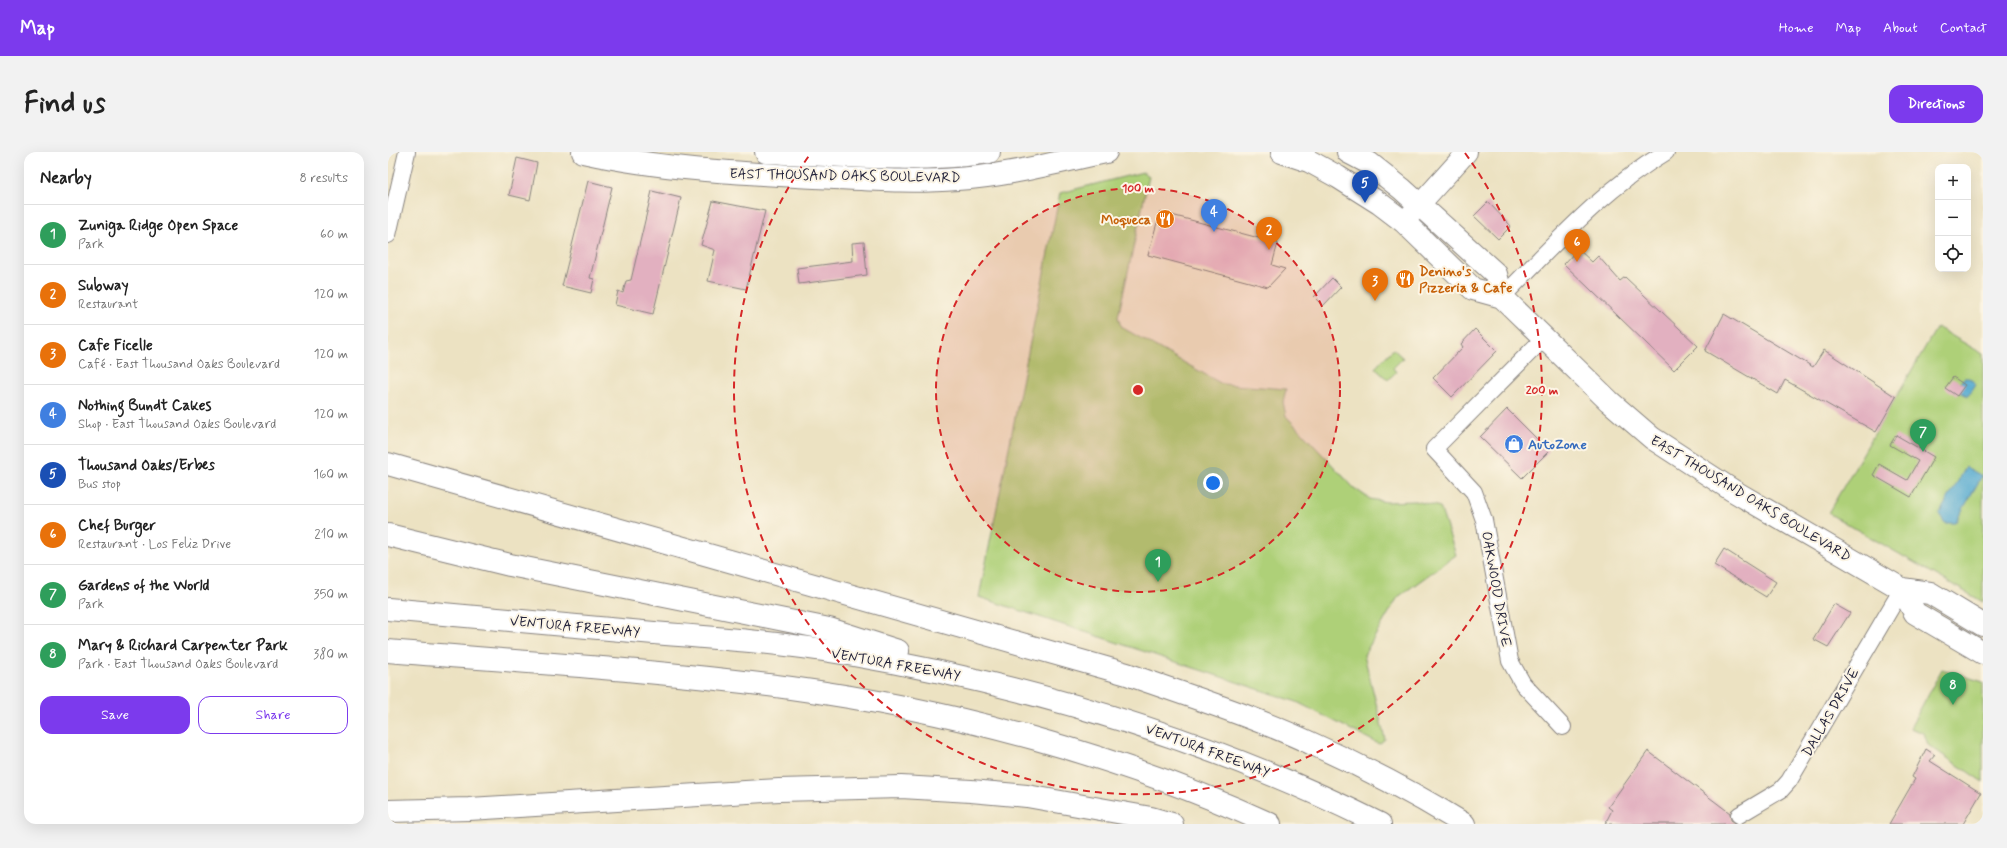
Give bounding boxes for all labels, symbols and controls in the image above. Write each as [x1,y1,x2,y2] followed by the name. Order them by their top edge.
[20,16,55,41] text: Map
[1779,19,1813,37] text: Home
[1835,19,1861,37] text: Map
[1883,19,1918,37] text: About
[1940,19,1987,37] text: Contact
[1889,85,1983,123] button: Directions
[24,86,105,123] text: Find us
[1935,164,1971,272] map controls
[1935,164,1971,200] button: +
[729,165,961,187] street label: EAST THOUSAND OAKS BOULEVARD
[40,167,92,189] text: Nearby
[300,170,348,187] text: 8 results
[1352,170,1378,203] pin: 5
[1122,181,1155,197] text: 100 m
[1201,199,1227,232] pin: 4
[1935,200,1971,236] button: −
[1154,208,1176,230] restaurant icon: Moqueca
[1101,211,1151,229] place label: Moqueca
[78,216,238,236] text: Zuniga Ridge Open Space
[1256,217,1282,250] pin: 2
[50,226,56,243] text: 1
[320,226,348,243] text: 60 m
[1564,229,1590,262] pin: 6
[78,236,104,253] text: Park
[1935,236,1971,272] button: locate
[1419,263,1513,297] place label: Denino's Pizzeria & Cafe
[1362,268,1388,301] pin: 3
[1394,268,1416,290] restaurant icon: Denino's Pizzeria & Cafe
[78,276,129,296] text: Subway
[50,286,56,303] text: 2
[314,286,348,303] text: 120 m
[78,296,138,313] text: Restaurant
[78,336,153,356] text: Cafe Ficelle
[50,346,56,363] text: 3
[314,346,348,363] text: 120 m
[78,356,280,373] text: Café · East Thousand Oaks Boulevard
[1131,383,1145,397] centre of rings
[1526,383,1559,399] text: 200 m
[78,396,211,416] text: Nothing Bundt Cakes
[49,406,57,423] text: 4
[314,406,348,423] text: 120 m
[78,416,276,433] text: Shop · East Thousand Oaks Boulevard
[1910,419,1936,452] pin: 7
[1647,432,1854,566] street label: EAST THOUSAND OAKS BOULEVARD
[1503,433,1525,455] shop icon: AutoZone
[1528,436,1587,454] place label: AutoZone
[78,456,215,476] text: Thousand Oaks/Erbes
[49,466,57,483] text: 5
[313,466,348,483] text: 160 m
[1203,473,1223,493] your location
[78,476,121,493] text: Bus stop
[78,516,156,536] text: Chef Burger
[50,526,56,543] text: 6
[314,526,348,543] text: 210 m
[1477,530,1515,649] street label: OAKWOOD DRIVE
[78,536,231,553] text: Restaurant · Los Feliz Drive
[1145,549,1171,582] pin: 1
[78,576,209,596] text: Gardens of the World
[49,586,57,603] text: 7
[314,586,348,603] text: 350 m
[78,596,104,613] text: Park
[509,612,641,642] street label: VENTURA FREEWAY
[78,636,288,656] text: Mary & Richard Carpenter Park
[830,645,962,685] street label: VENTURA FREEWAY
[49,646,57,663] text: 8
[313,646,348,663] text: 380 m
[78,656,278,673] text: Park · East Thousand Oaks Boulevard
[1798,665,1864,760] street label: DALLAS DRIVE
[1940,672,1966,705] pin: 8
[40,696,190,734] button: Save
[198,696,348,734] button: Share
[1143,720,1272,782] street label: VENTURA FREEWAY

